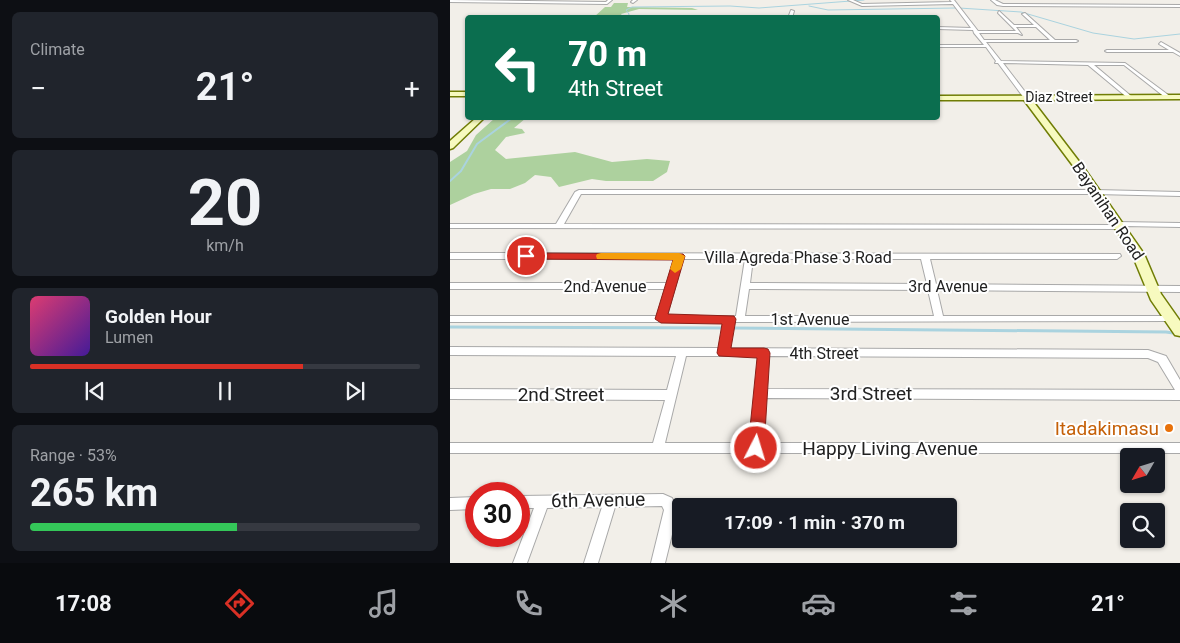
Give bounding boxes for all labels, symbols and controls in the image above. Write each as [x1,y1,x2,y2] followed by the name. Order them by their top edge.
[568,34,647,75] text: 70 m
[485,35,550,100] icon: left
[30,40,85,59] text: Climate
[196,65,254,109] text: 21°
[30,72,46,105] text: −
[404,72,420,105] text: +
[568,76,663,101] text: 4th Street
[1025,89,1093,105] street label: Diaz Street
[1068,158,1148,264] street label: Bayanihan Road
[188,165,262,241] text: 20
[505,235,547,277] pin
[206,236,244,255] text: km/h
[512,242,540,270] icon: arrive
[704,248,892,267] street label: Villa Agreda Phase 3 Road
[563,277,647,296] street label: 2nd Avenue
[908,277,988,296] street label: 3rd Avenue
[105,305,212,328] text: Golden Hour
[771,310,849,329] street label: 1st Avenue
[105,328,153,347] text: Lumen
[789,344,859,363] street label: 4th Street
[81,377,109,405] icon: previous
[211,377,239,405] icon: pause
[341,377,369,405] icon: next
[830,382,912,405] street label: 3rd Street
[518,383,604,406] street label: 2nd Street
[1055,417,1159,440] place label: Itadakimasu
[729,421,781,473] position arrow
[1163,422,1175,434] marker: Itadakimasu
[802,437,978,460] street label: Happy Living Avenue
[30,446,117,465] text: Range · 53%
[1120,448,1165,492] north arrow
[1120,448,1165,548] map controls
[30,471,158,515] text: 265 km
[465,482,530,547] speed limit sign: 30
[551,488,645,512] street label: 6th Avenue
[1120,503,1165,548] button: search
[724,511,905,534] text: 17:09 · 1 min · 370 m
[222,586,257,621] icon: directions
[366,586,401,621] icon: music
[511,586,546,621] icon: phone
[656,586,691,621] icon: climate
[801,586,836,621] icon: car
[946,586,981,621] icon: filters
[55,591,112,616] text: 17:08
[1091,591,1125,616] text: 21°

